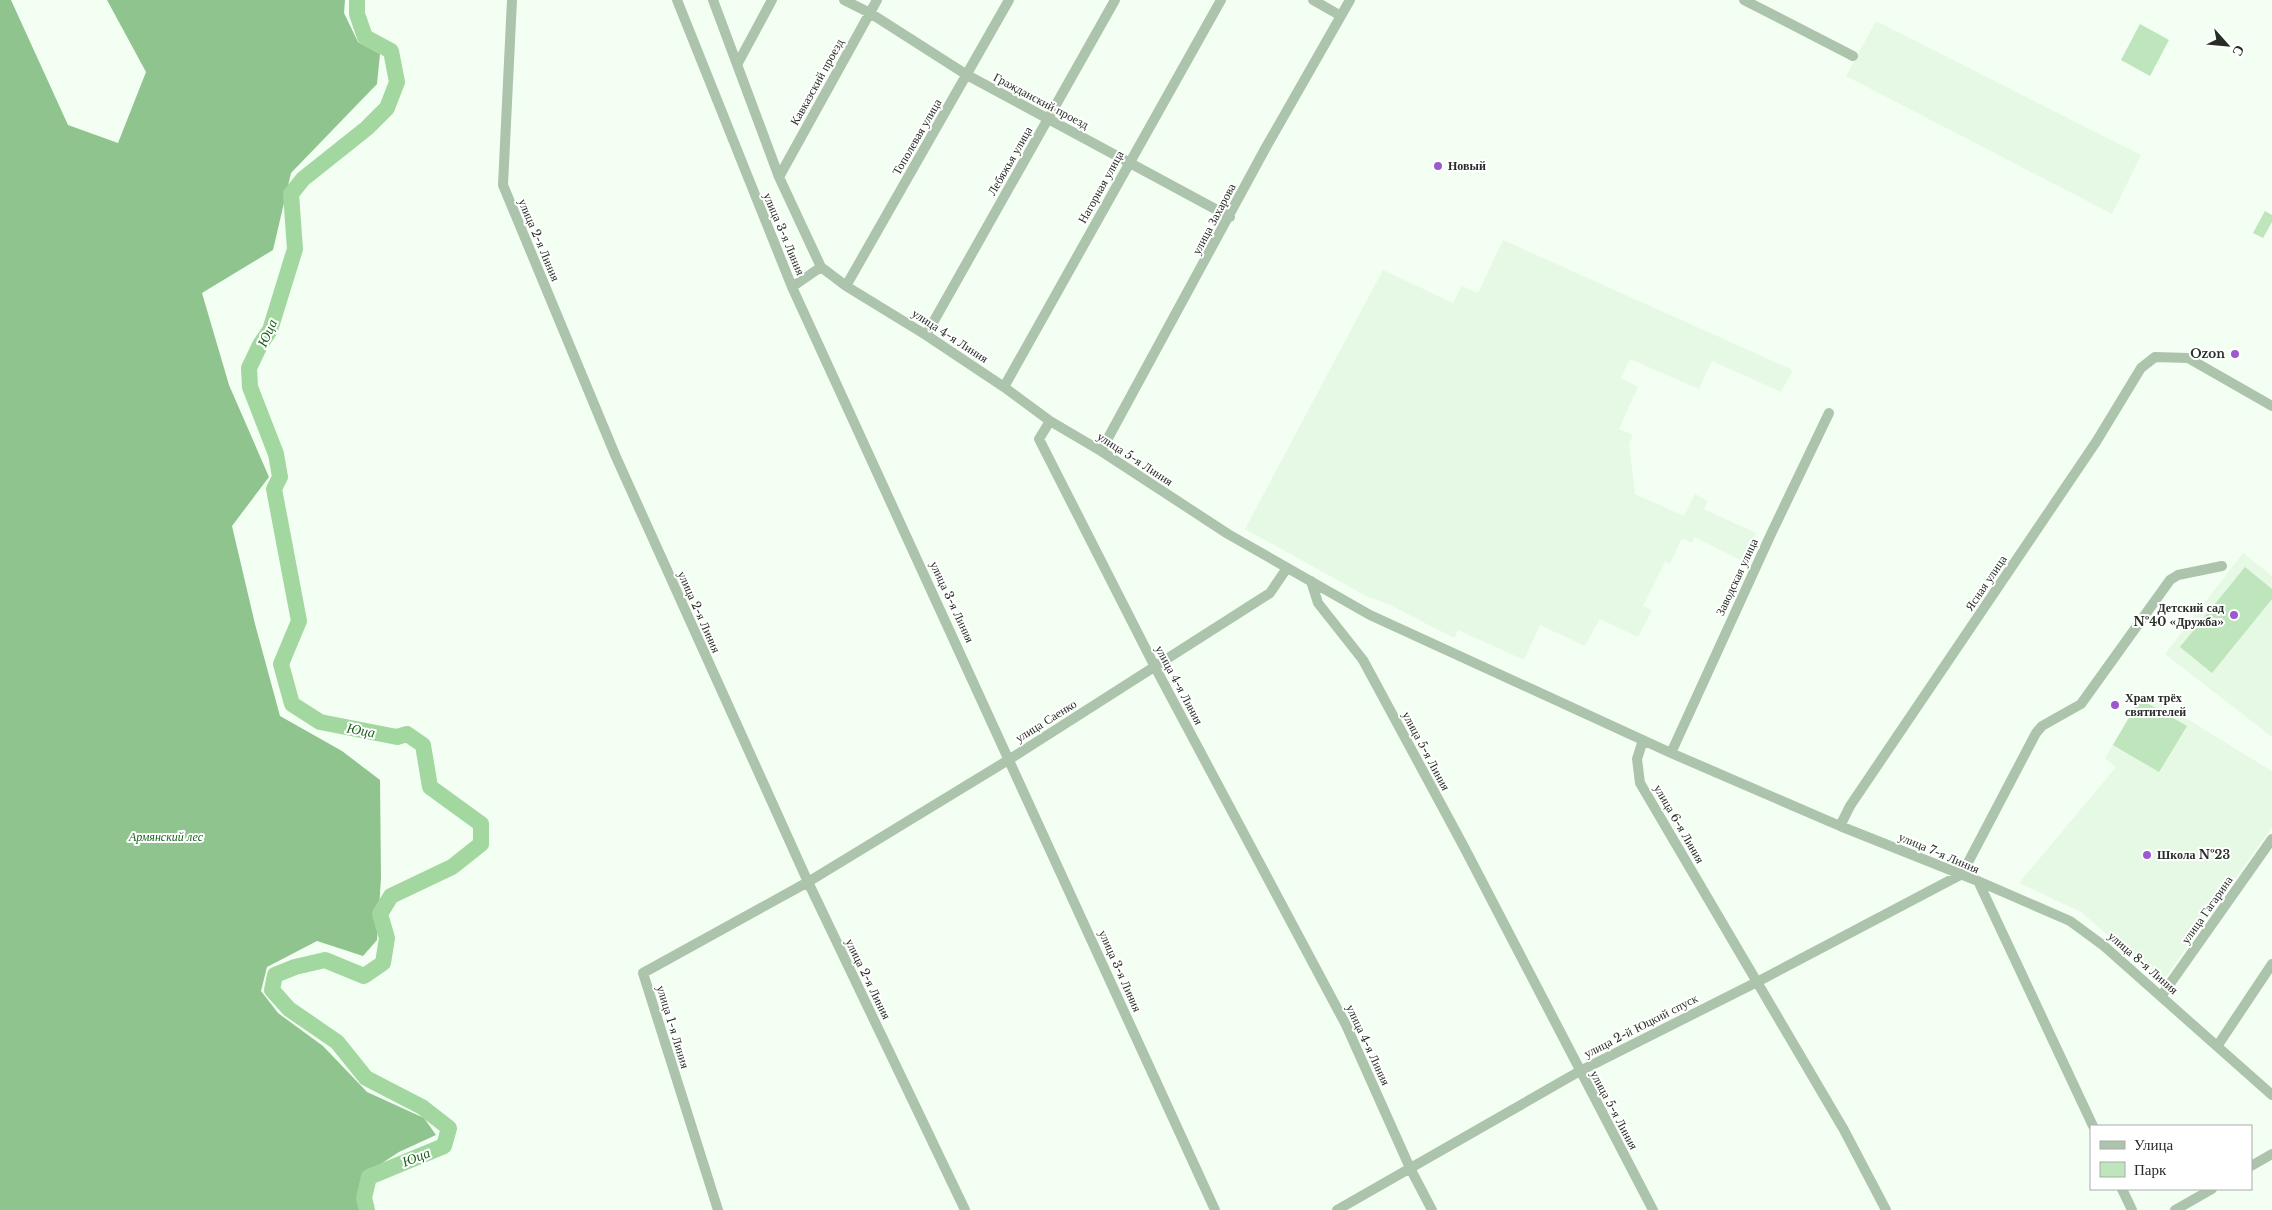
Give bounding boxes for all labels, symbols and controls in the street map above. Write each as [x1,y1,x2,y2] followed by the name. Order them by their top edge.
[2202,20,2252,70] north arrow
[787,36,847,128] street label: Кавказский проезд
[2228,42,2249,59] text: С
[991,69,1091,132] street label: Гражданский проезд
[889,95,945,177] street label: Тополевая улица
[984,123,1036,198] street label: Лебяжья улица
[1074,147,1127,226] street label: Нагорная улица
[1448,158,1486,173] place label: Новый
[1432,160,1444,172] marker: Новый
[1189,180,1239,257] street label: улица Захарова
[760,190,809,278] street label: улица 3-я Линия
[515,196,564,284] street label: улица 2-я Линия
[909,305,991,366] street label: улица 4-я Линия
[253,316,281,351] water label: Юца
[2190,346,2225,361] place label: Ozon
[2229,348,2241,360] marker: Ozon
[1095,429,1176,489] street label: улица 5-я Линия
[1712,535,1761,618] street label: Заводская улица
[1962,552,2010,613] street label: Ясная улица
[927,559,978,645] street label: улица 3-я Линия
[675,569,724,655] street label: улица 2-я Линия
[2133,600,2224,629] place label: Детский сад №40 «Дружба»
[2228,609,2240,621] marker: Детский сад №40 «Дружба»
[1152,643,1207,727] street label: улица 4-я Линия
[2125,690,2186,719] place label: Храм трёх святителей
[1012,696,1079,745] street label: улица Саенко
[2109,699,2121,711] marker: Храм трёх святителей
[1399,709,1454,793] street label: улица 5-я Линия
[344,718,377,742] water label: Юца
[1651,782,1708,866] street label: улица 6-я Линия
[128,829,204,844] park label: Армянский лес
[1897,829,1982,876] street label: улица 7-я Линия
[2157,847,2230,862] place label: Школа №23
[2141,849,2153,861] marker: Школа №23
[2178,872,2236,947] street label: улица Гагарина
[1096,928,1145,1014] street label: улица 3-я Линия
[2105,928,2182,997] street label: улица 8-я Линия
[842,936,895,1022] street label: улица 2-я Линия
[654,984,693,1071] street label: улица 1-я Линия
[1581,990,1700,1061] street label: улица 2-й Юцкий спуск
[1343,1002,1394,1088] street label: улица 4-я Линия
[1587,1068,1642,1152] street label: улица 5-я Линия
[2090,1125,2252,1190] legend
[2134,1135,2173,1154] text: Улица
[398,1143,433,1171] water label: Юца
[2134,1160,2167,1179] text: Парк

